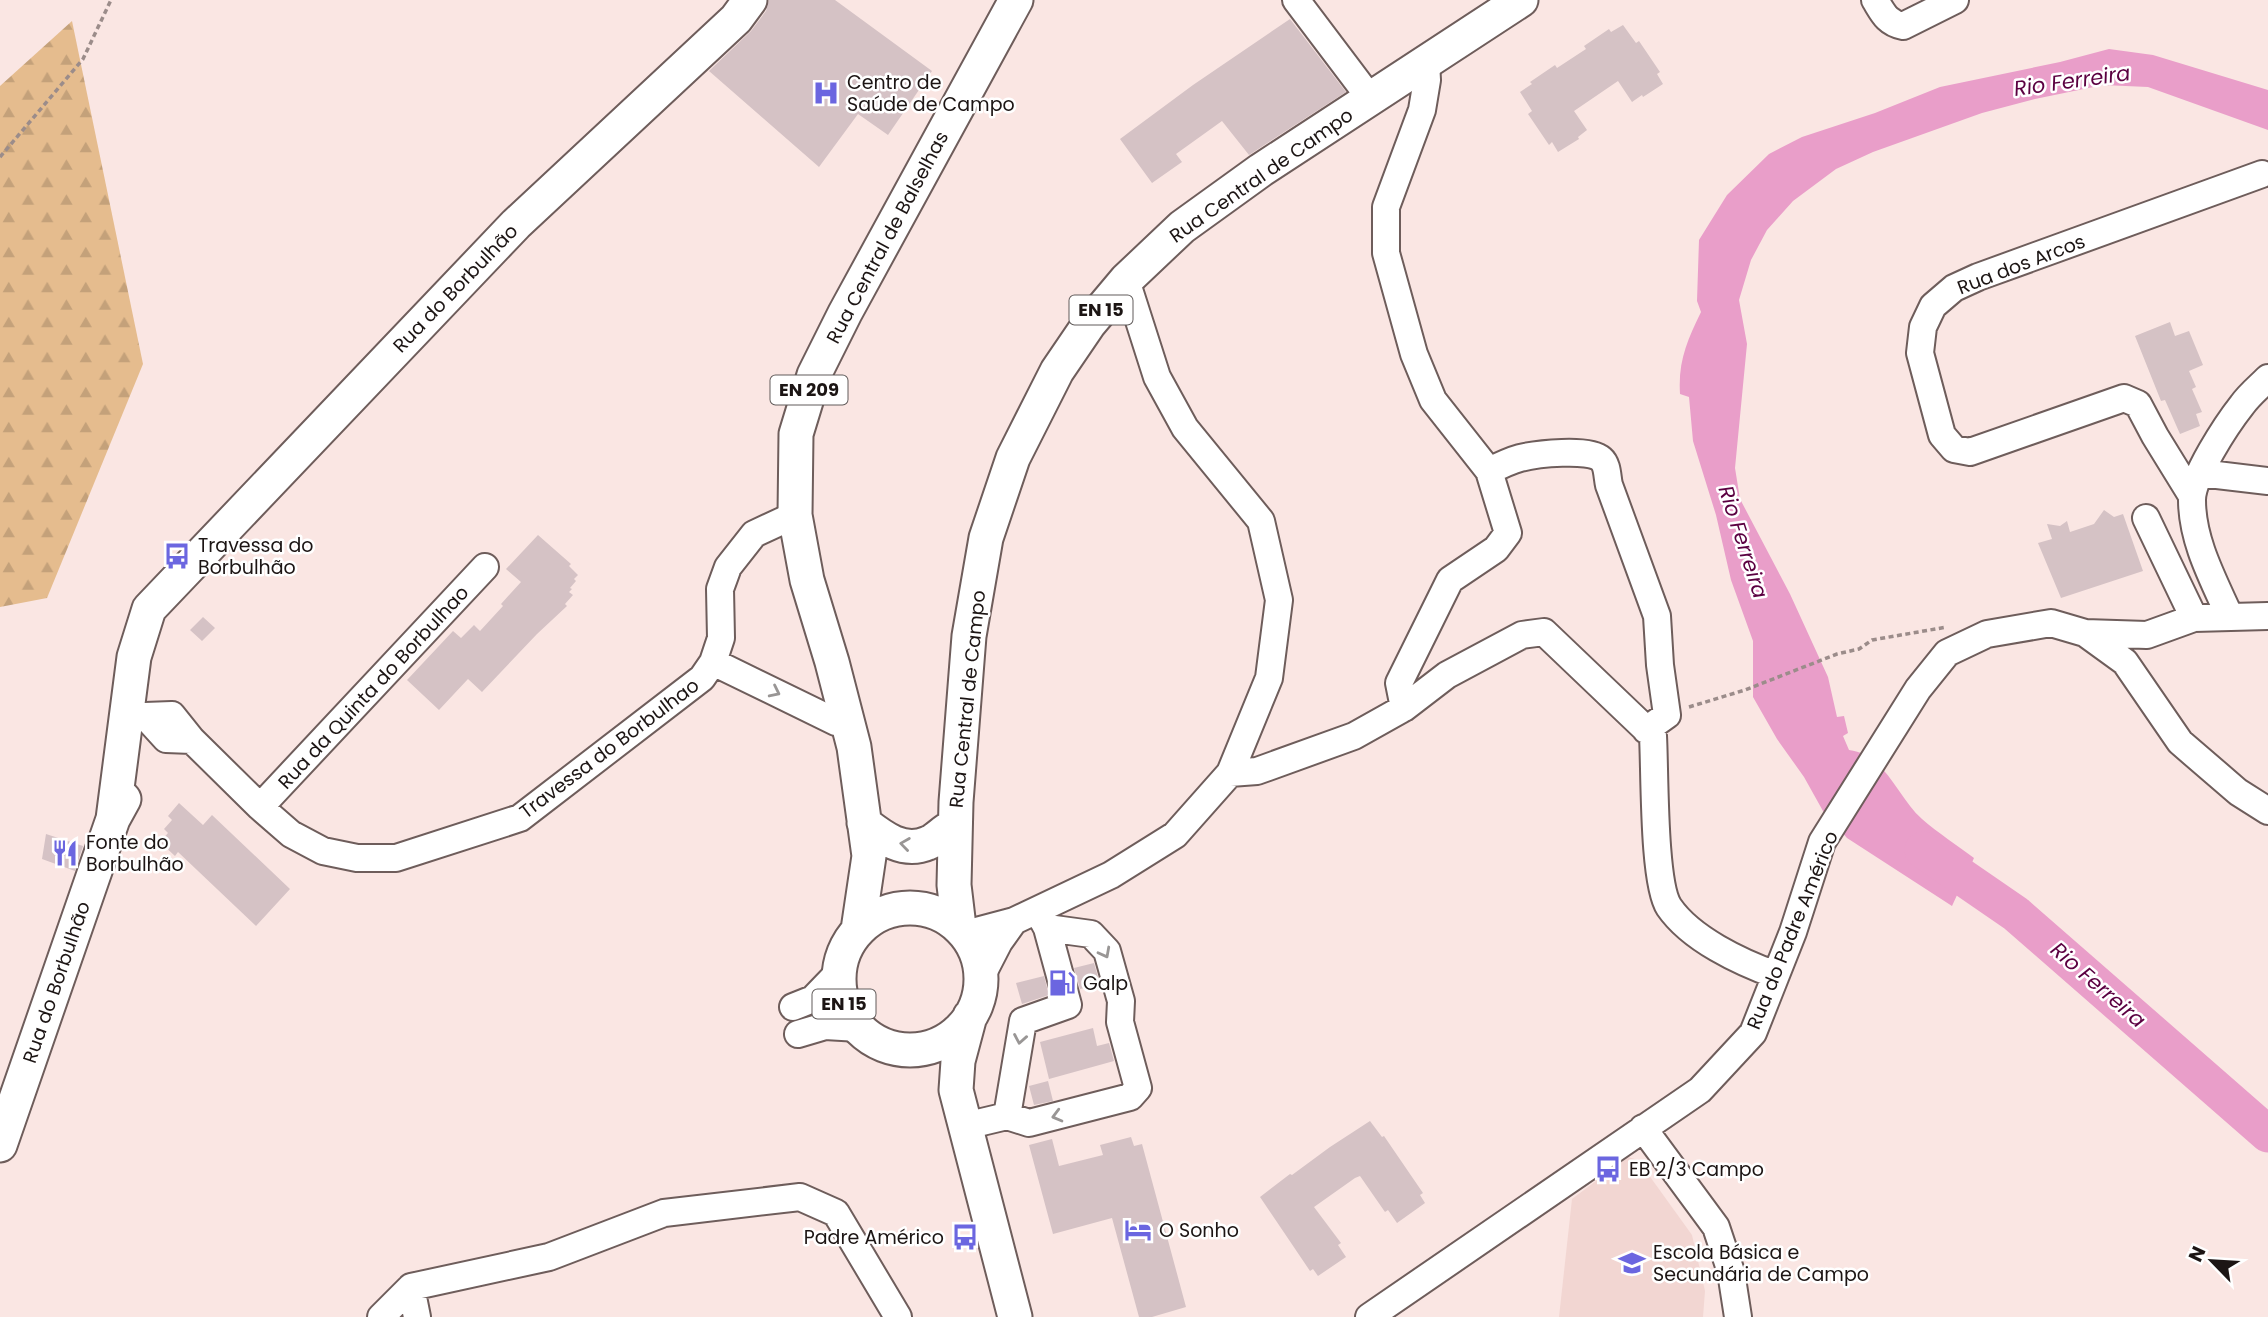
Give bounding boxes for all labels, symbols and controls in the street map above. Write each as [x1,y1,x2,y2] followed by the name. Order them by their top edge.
[2012,58,2132,103] water label: Rio Ferreira
[847,69,1015,118] place label: Centro de Saúde de Campo
[811,78,841,108] hospital icon: Centro de Saúde de Campo
[1164,102,1359,249] street label: Rua Central de Campo
[820,126,955,348] street label: Rua Central de Balselhas
[387,218,524,359] street label: Rua do Borbulhão
[1953,228,2089,301] street label: Rua dos Arcos
[1070,296,1132,324] road number: EN 15
[770,376,848,404] road number: EN 209
[1712,482,1775,602] water label: Rio Ferreira
[198,532,313,581] place label: Travessa do Borbulhão
[162,541,192,571] bus stop icon: Travessa do Borbulhão
[272,580,475,795] street label: Rua da Quinta do Borbulhao
[943,589,992,809] street label: Rua Central de Campo
[514,672,705,825] street label: Travessa do Borbulhao
[768,684,780,698] one-way arrow
[1740,827,1845,1034] street label: Rua do Padre Américo
[86,829,184,878] place label: Fonte do Borbulhão
[899,836,911,851] one-way arrow
[50,838,80,868] restaurant icon: Fonte do Borbulhão
[16,898,97,1067] street label: Rua do Borbulhão
[2045,935,2152,1034] water label: Rio Ferreira
[1096,946,1110,959] one-way arrow
[1047,968,1077,998] fuel station icon: Galp
[1083,970,1128,997] place label: Galp
[812,989,876,1018] road number: EN 15
[1013,1033,1028,1045] one-way arrow
[1051,1108,1063,1122] one-way arrow
[1593,1154,1623,1184] bus stop icon: EB 2/3 Campo
[1629,1156,1764,1183] place label: EB 2/3 Campo
[1123,1215,1153,1245] hotel icon: O Sonho
[1159,1217,1239,1244] place label: O Sonho
[950,1222,980,1252] bus stop icon: Padre Américo
[804,1224,944,1251] place label: Padre Américo
[2177,1226,2247,1296] north arrow
[1653,1239,1869,1288] place label: Escola Básica e Secundária de Campo
[2182,1242,2212,1266] text: N
[1617,1248,1647,1278] school or university icon: Escola Básica e Secundária de Campo

